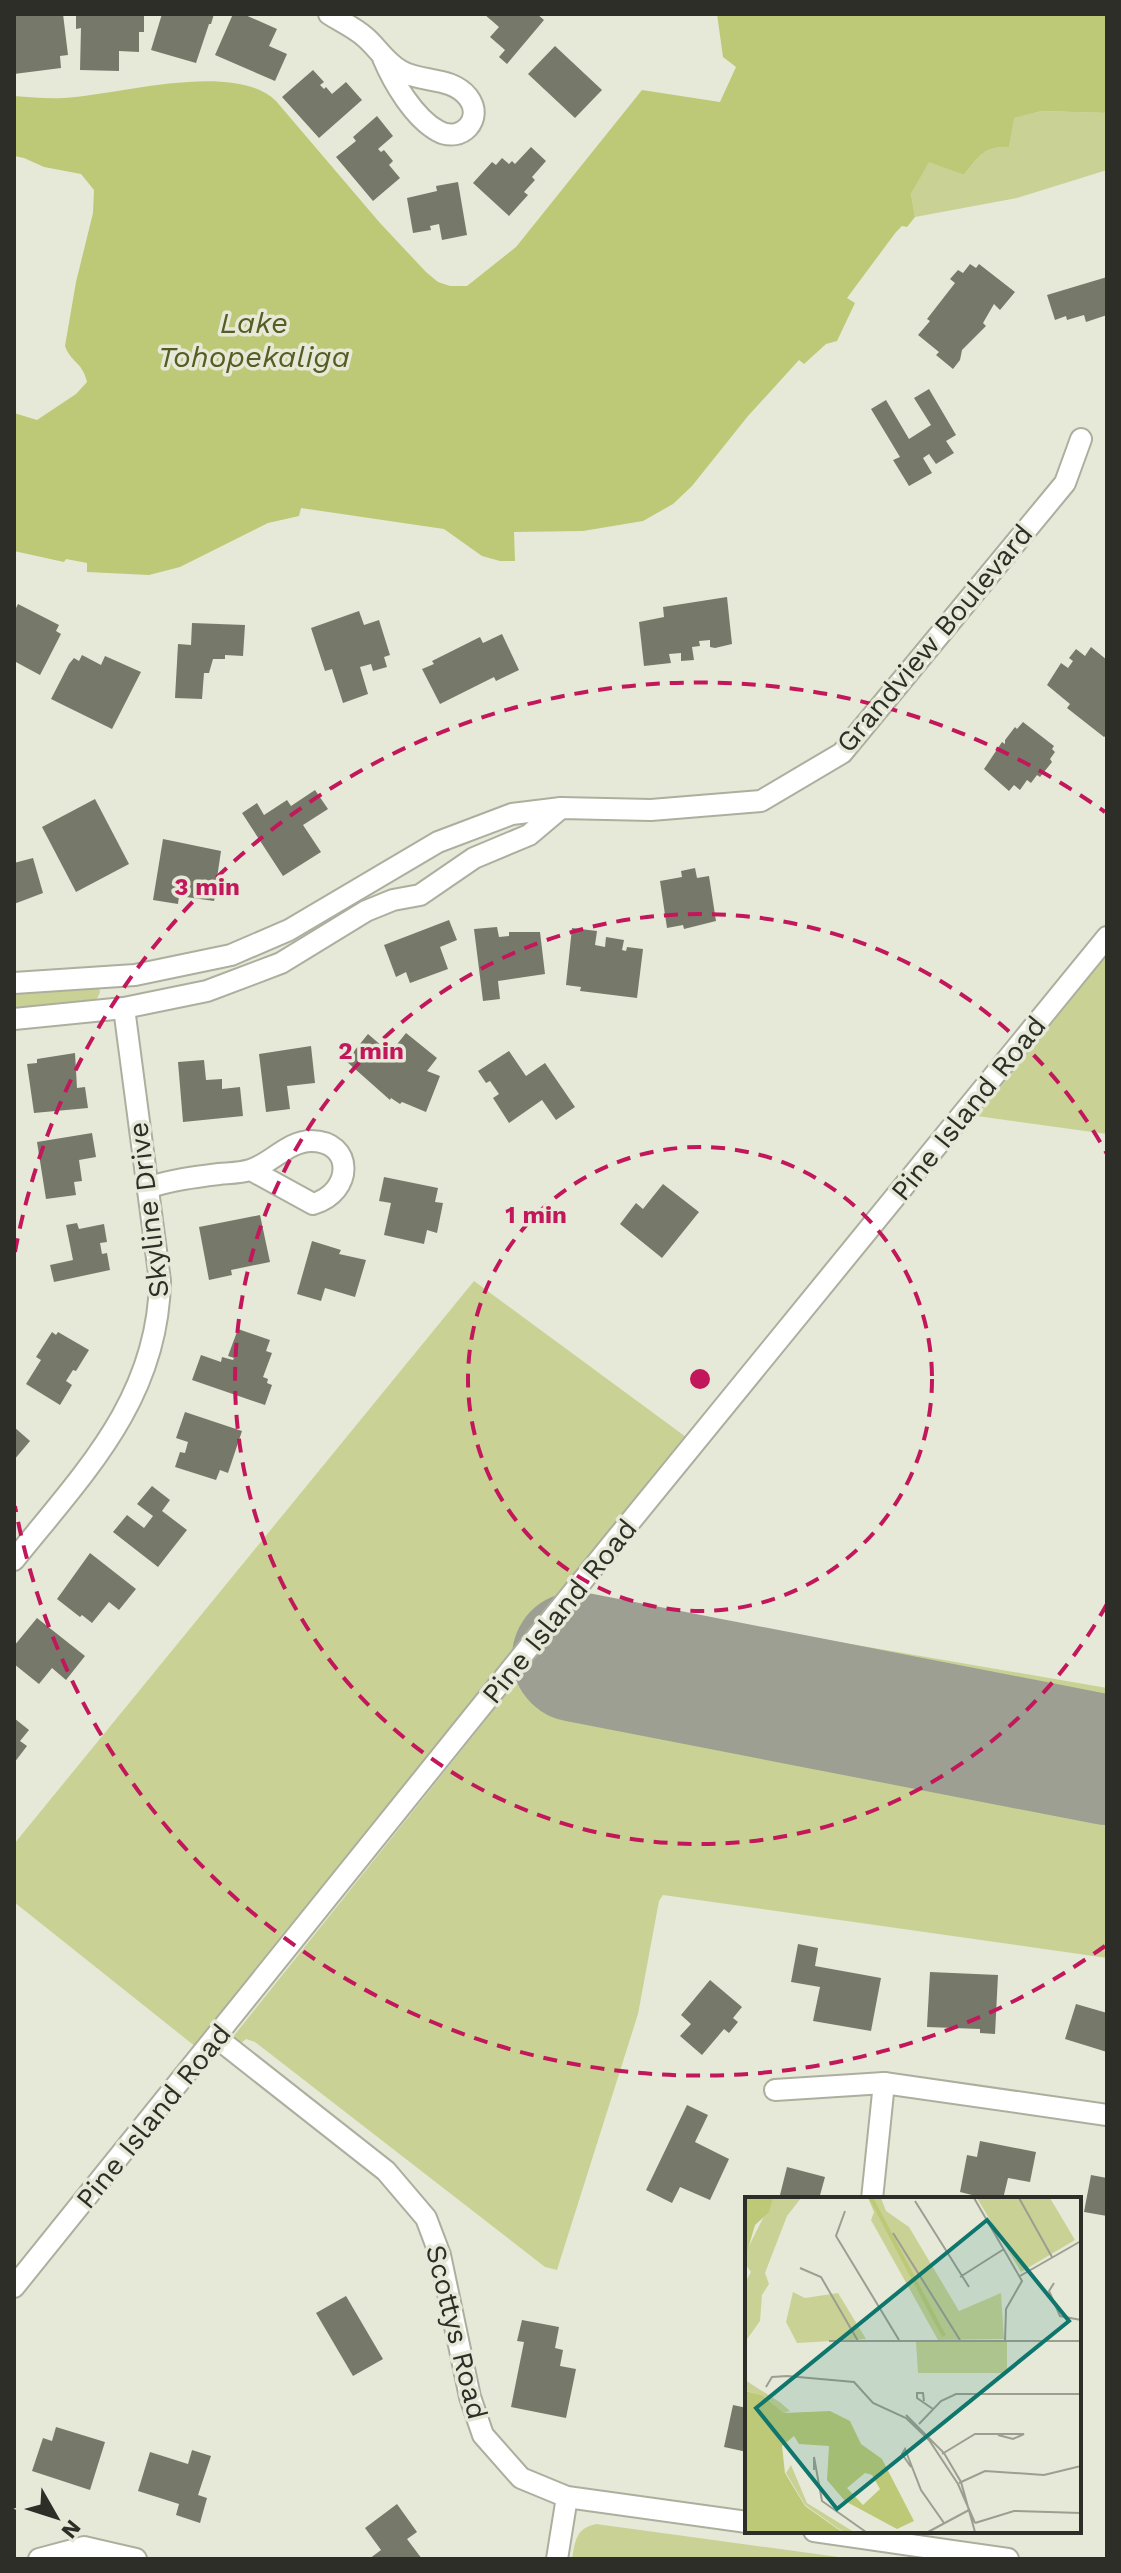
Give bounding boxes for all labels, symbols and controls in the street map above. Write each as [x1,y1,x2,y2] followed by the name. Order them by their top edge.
[158,305,350,374] water label: Lake Tohopekaliga
[829,518,1039,759] street label: Grandview Boulevard
[174,873,240,901] text: 3 min
[884,1010,1053,1207] street label: Pine Island Road
[338,1037,404,1065] text: 2 min
[121,1120,176,1300] street label: Skyline Drive
[505,1201,567,1229] text: 1 min
[686,1365,714,1393] centre of rings
[475,1513,644,1710] street label: Pine Island Road
[69,2018,238,2215] street label: Pine Island Road
[745,2197,1081,2533] inset map
[419,2241,494,2423] street label: Scottys Road
[16,2477,96,2557] north arrow
[56,2515,86,2543] text: N

